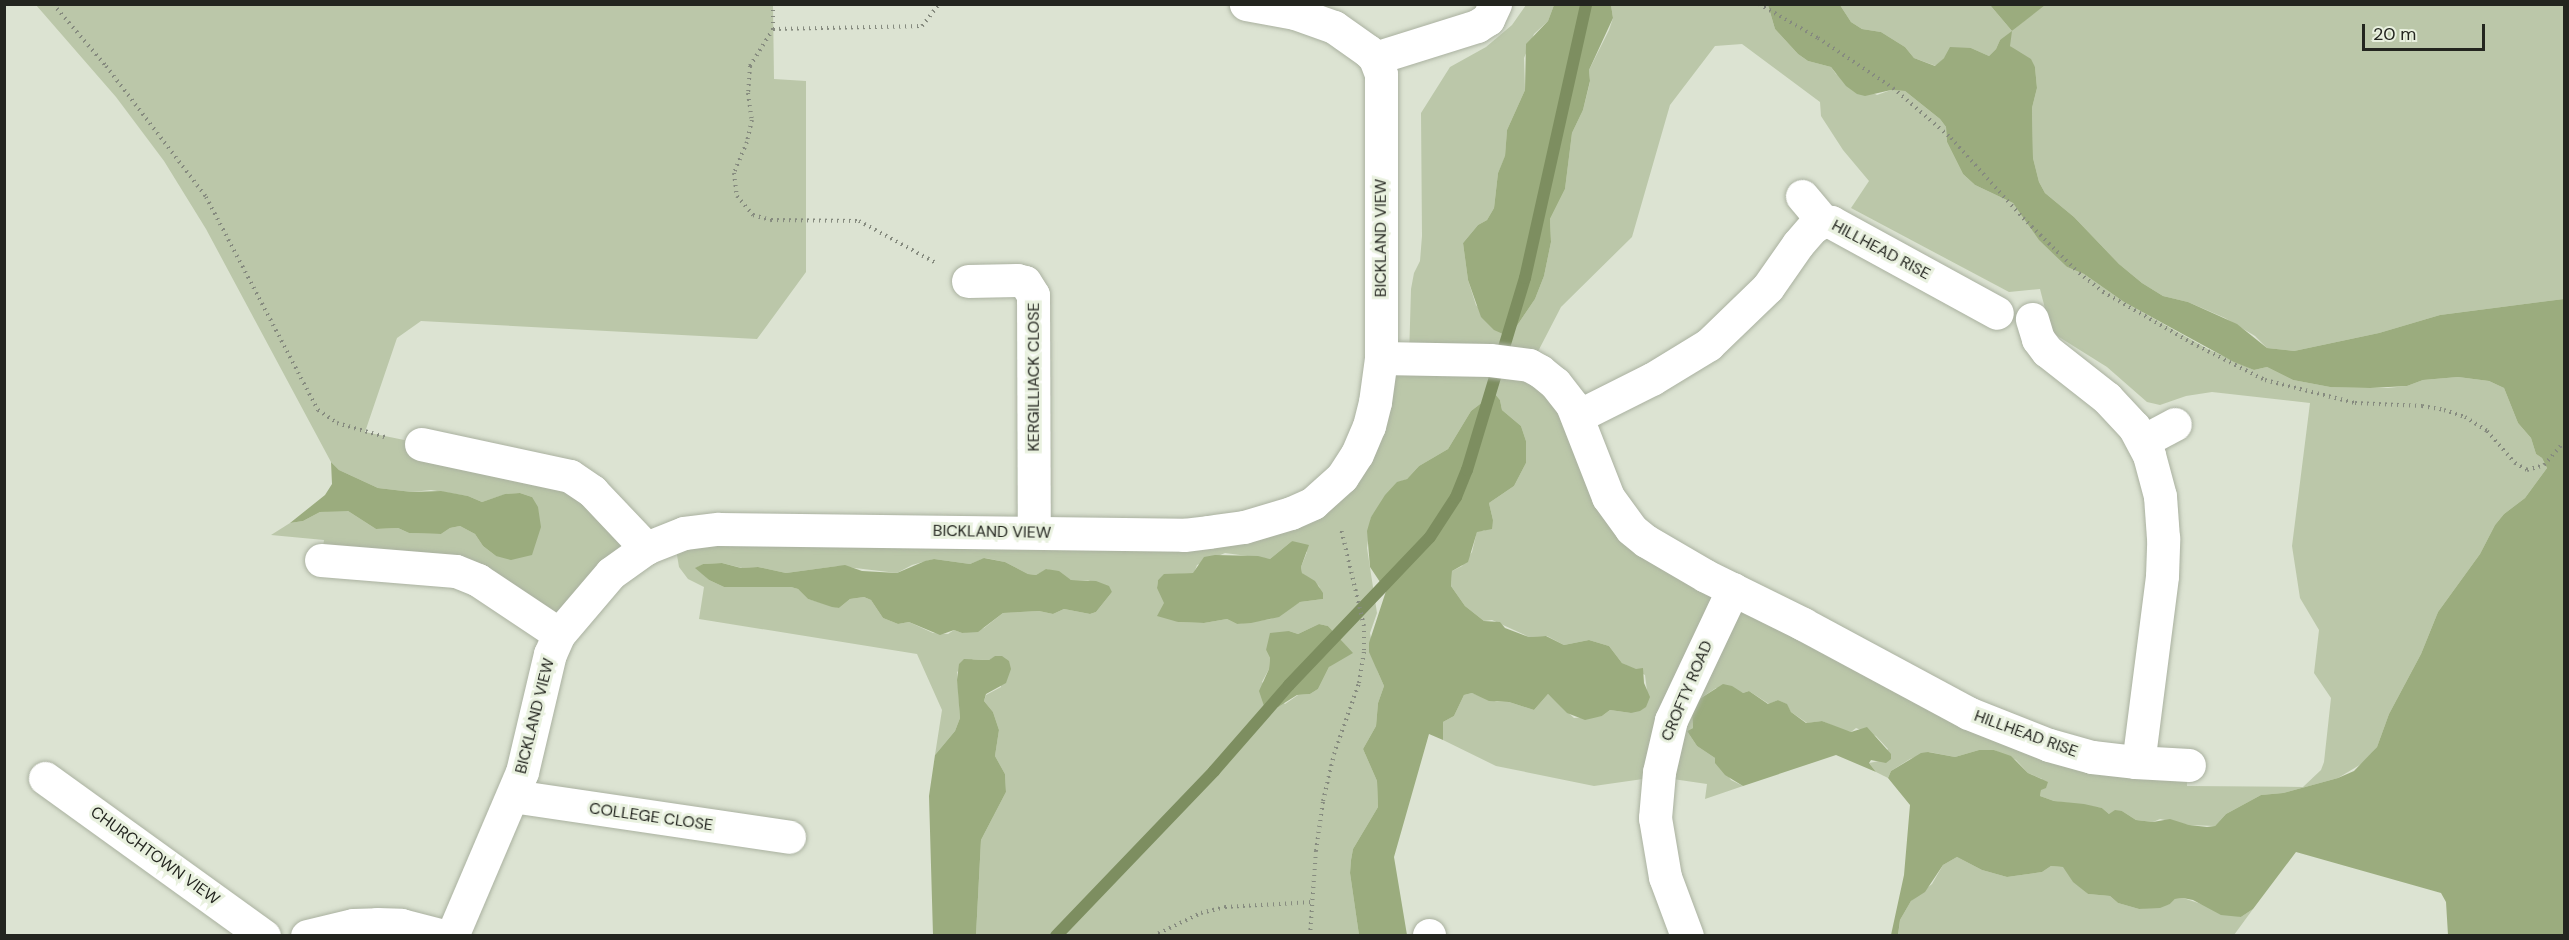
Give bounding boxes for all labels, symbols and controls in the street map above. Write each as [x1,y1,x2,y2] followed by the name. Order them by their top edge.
[2365,12,2488,50] scale bar
[2373,22,2416,46] text: 20 m
[1371,179,1391,297] street label: BICKLAND VIEW
[1828,216,1934,284] street label: HILLHEAD RISE
[1024,303,1044,451] street label: KERGILLIACK CLOSE
[933,521,1051,543] street label: BICKLAND VIEW
[1657,638,1717,744] street label: CROFTY ROAD
[511,656,559,776] street label: BICKLAND VIEW
[1972,706,2080,762] street label: HILLHEAD RISE
[588,799,714,835] street label: COLLEGE CLOSE
[87,803,223,909] street label: CHURCHTOWN VIEW

